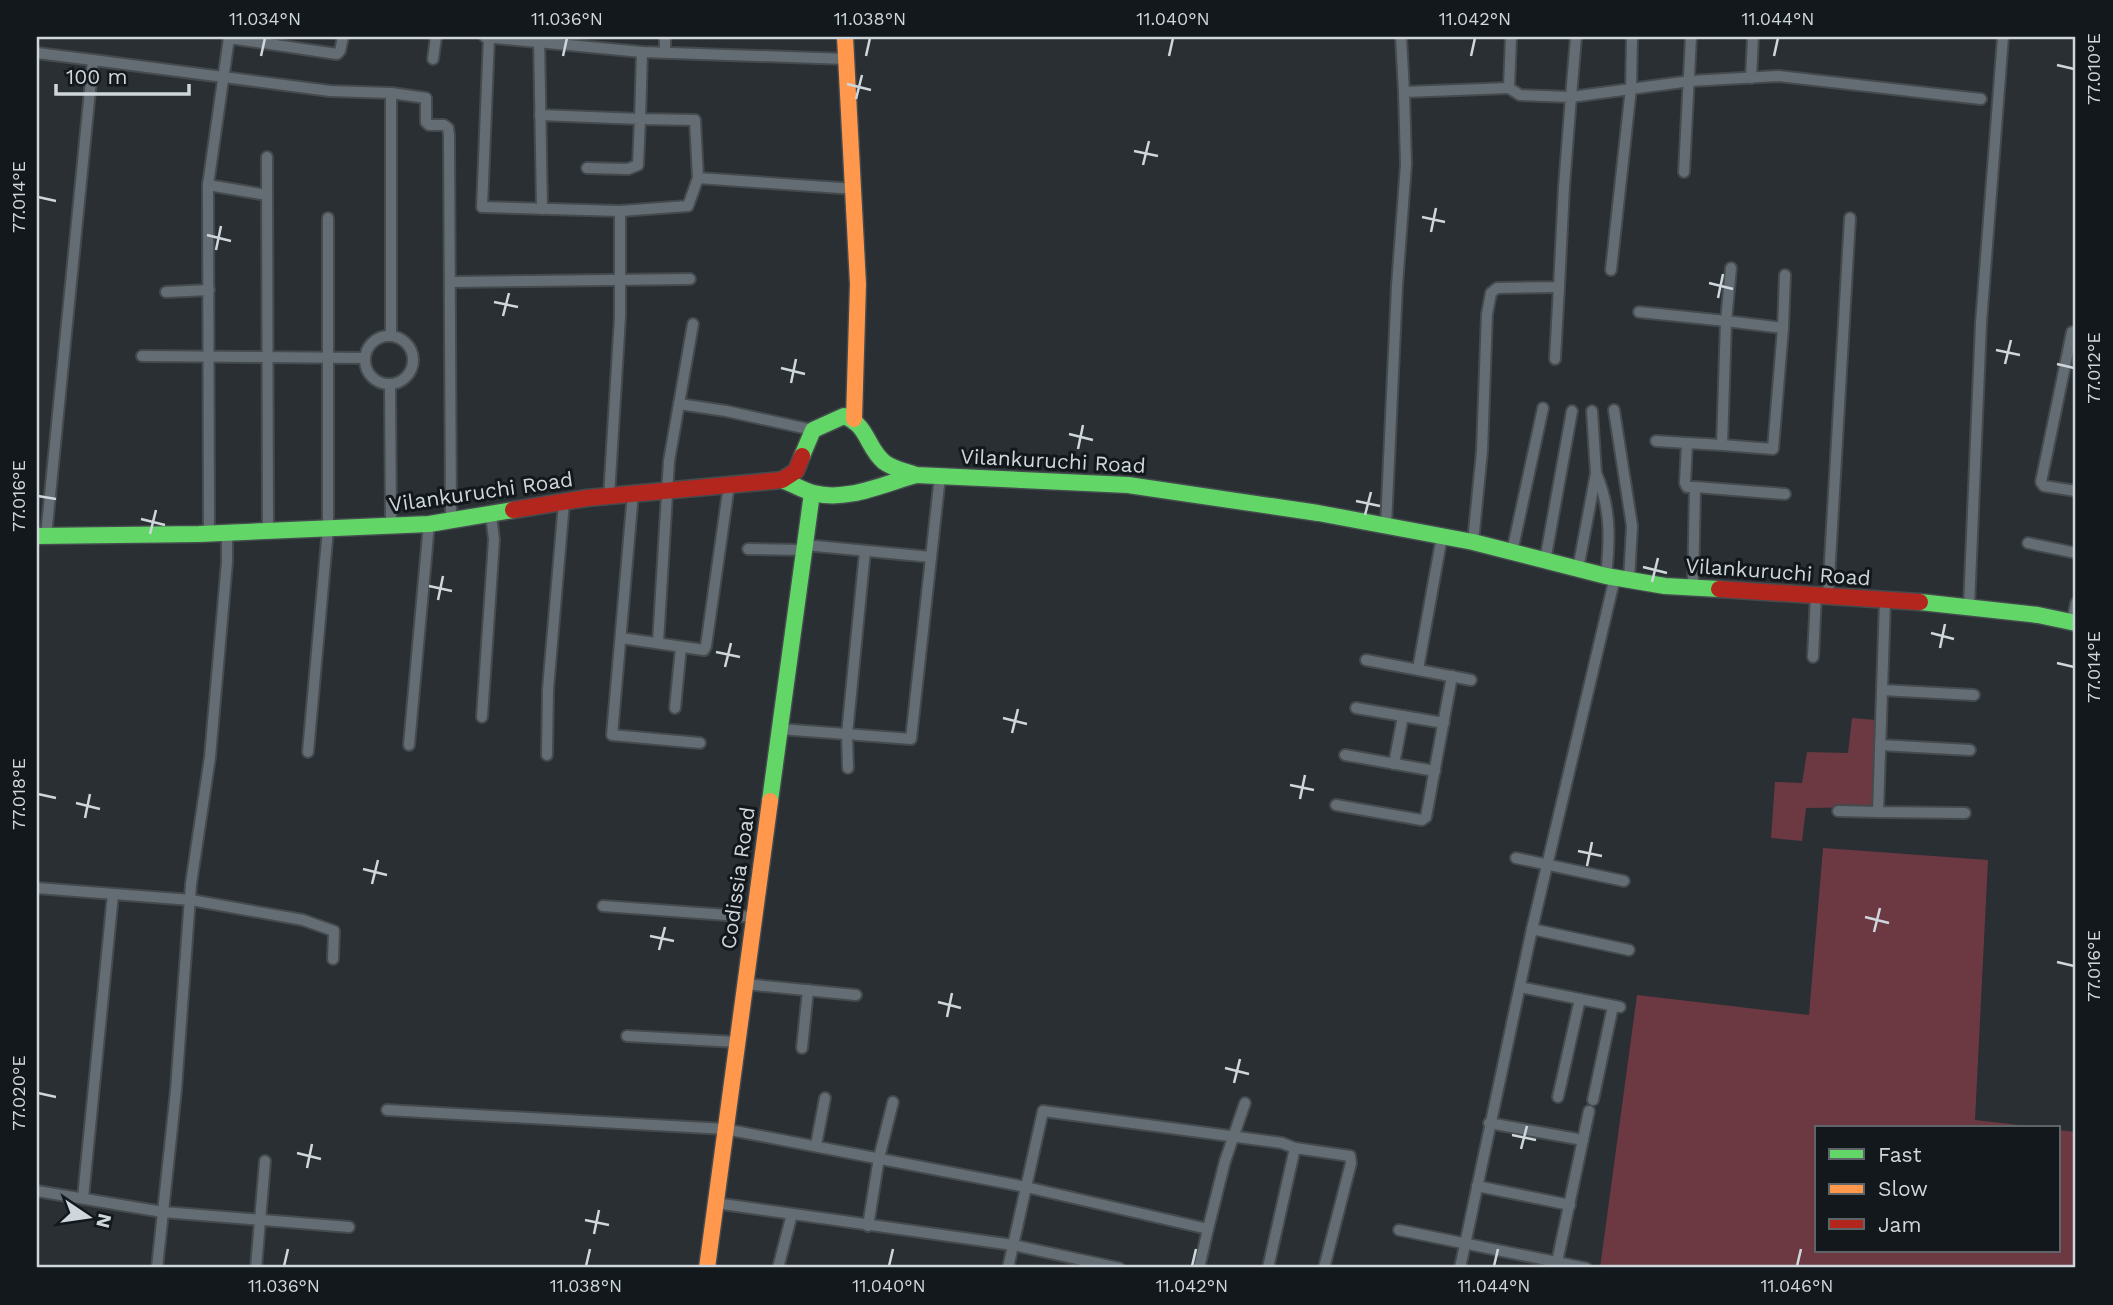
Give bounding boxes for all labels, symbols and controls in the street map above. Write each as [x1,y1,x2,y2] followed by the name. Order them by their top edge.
[229,8,301,29] text: 11.034°N
[531,8,603,29] text: 11.036°N
[834,8,906,29] text: 11.038°N
[1136,8,1210,29] text: 11.040°N
[1439,8,1511,29] text: 11.042°N
[1741,8,1815,29] text: 11.044°N
[2083,33,2104,105] text: 77.010°E
[56,52,189,96] scale bar
[66,64,128,89] text: 100 m
[8,161,29,233] text: 77.014°E
[2083,332,2104,404] text: 77.012°E
[960,443,1146,478] street label: Vilankuruchi Road
[8,460,29,532] text: 77.016°E
[387,466,575,517] street label: Vilankuruchi Road
[1685,553,1872,590] street label: Vilankuruchi Road
[2083,631,2104,703] text: 77.014°E
[8,758,29,830] text: 77.018°E
[715,805,760,951] street label: Codissia Road
[2083,930,2104,1002] text: 77.016°E
[8,1055,29,1131] text: 77.020°E
[1815,1126,2060,1252] legend
[1878,1142,1922,1167] text: Fast
[1878,1176,1928,1201] text: Slow
[52,1182,122,1252] north arrow
[91,1211,117,1230] text: N
[1878,1212,1921,1237] text: Jam
[248,1275,320,1296] text: 11.036°N
[550,1275,622,1296] text: 11.038°N
[852,1275,926,1296] text: 11.040°N
[1156,1275,1228,1296] text: 11.042°N
[1457,1275,1531,1296] text: 11.044°N
[1760,1275,1834,1296] text: 11.046°N

